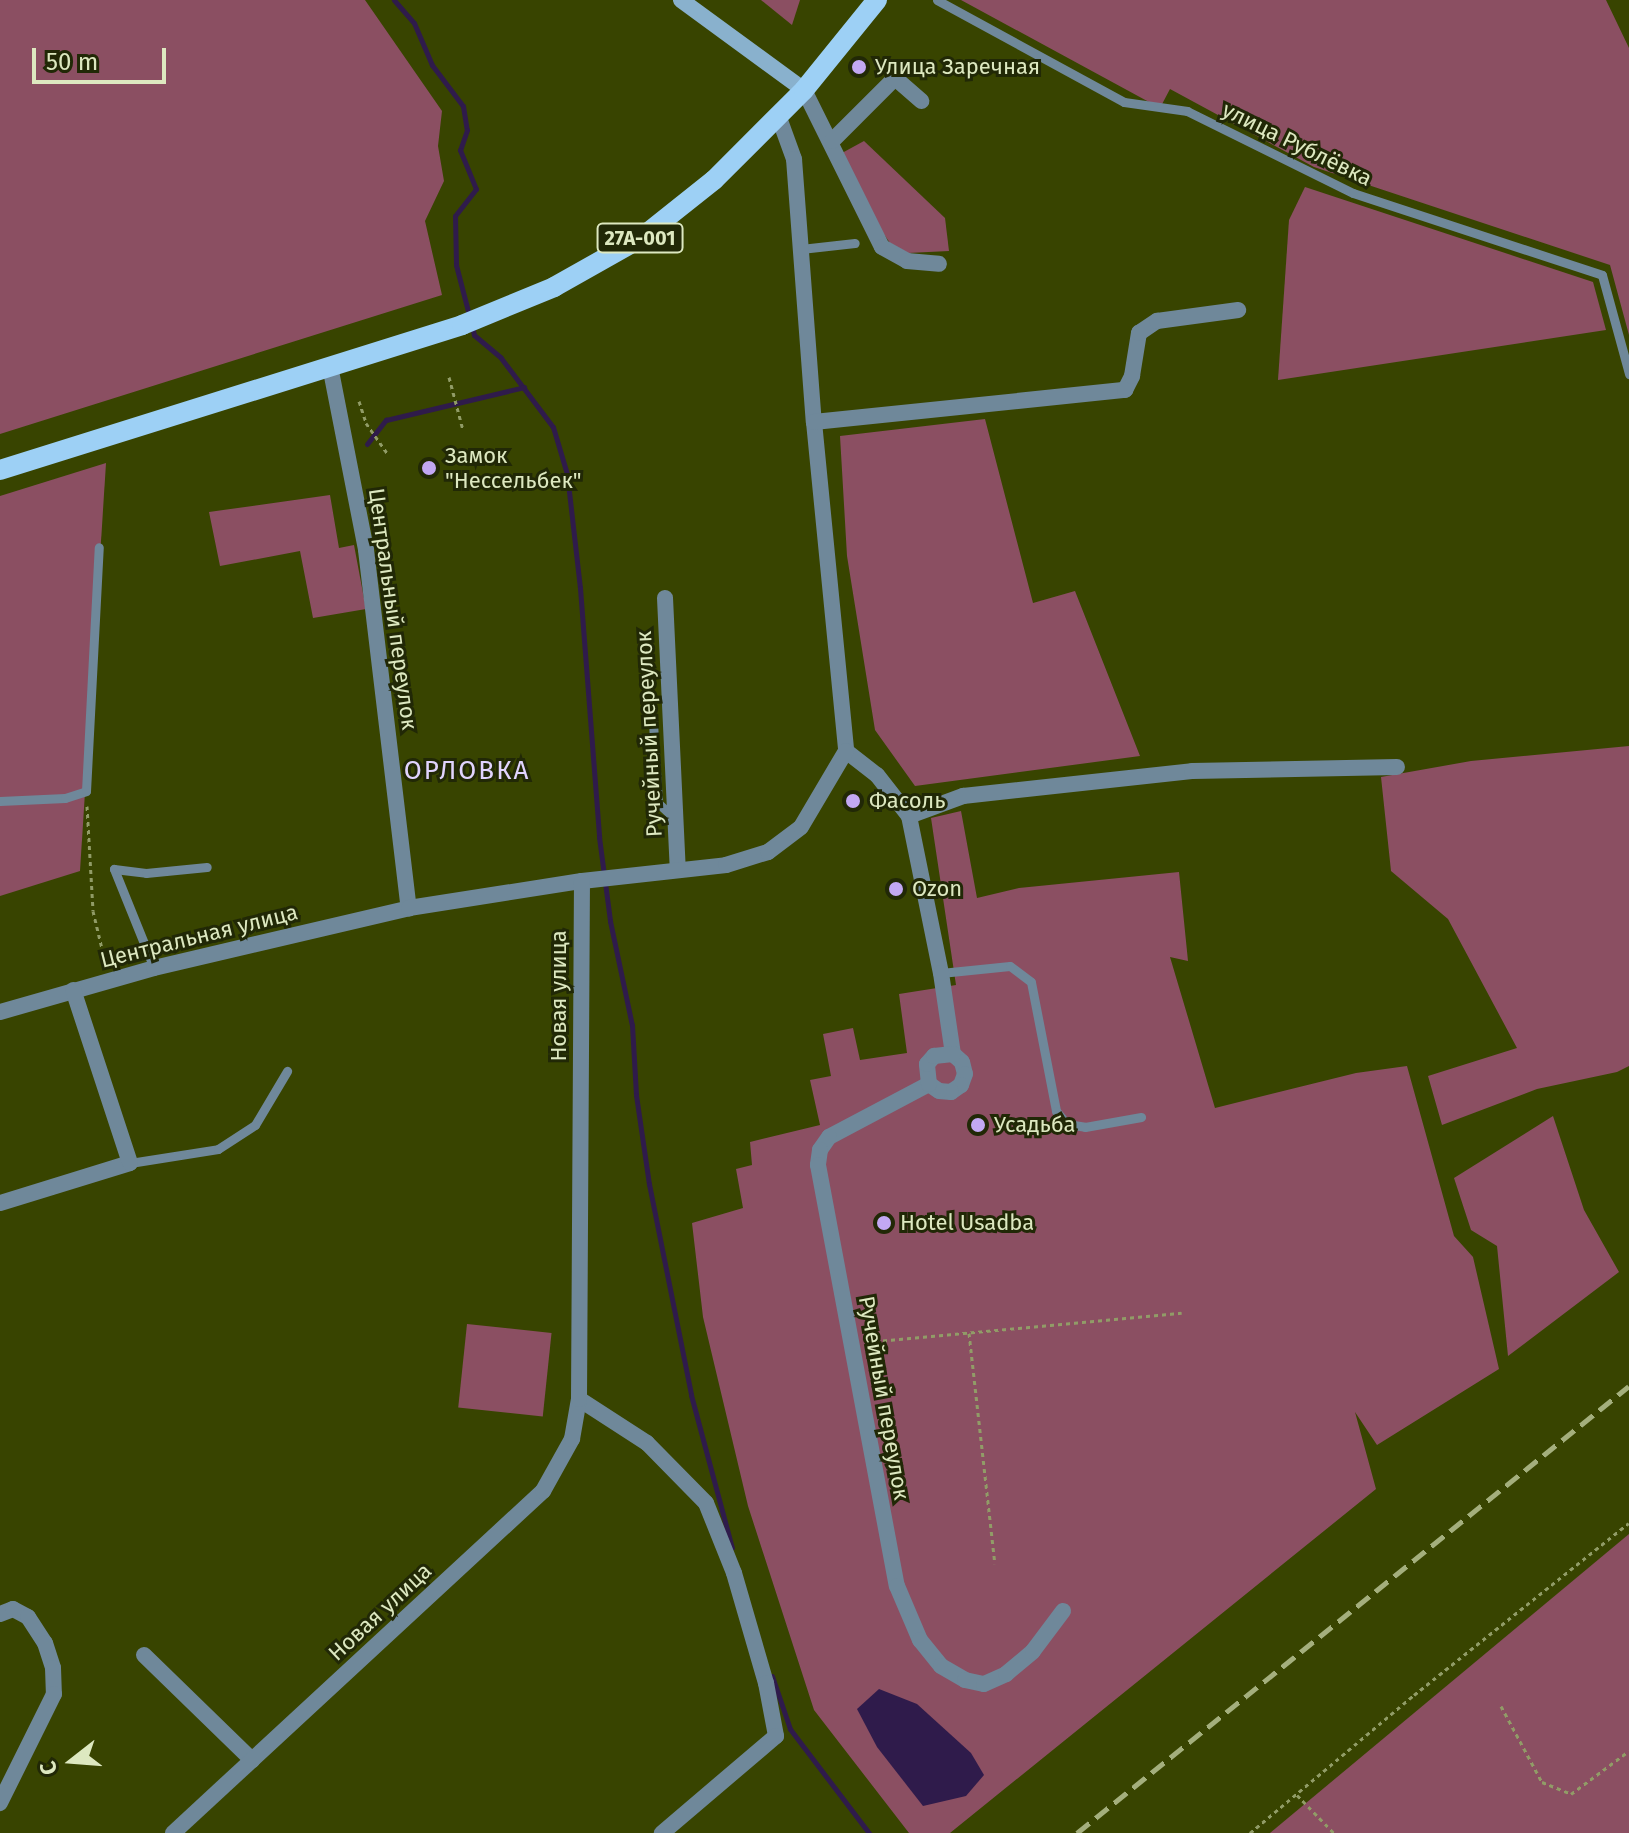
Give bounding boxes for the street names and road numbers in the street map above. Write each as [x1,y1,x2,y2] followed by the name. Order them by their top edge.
[1218,96,1376,192] street label: улица Рублёвка
[596,222,684,254] road number: 27А-001
[363,486,423,732] street label: Центральный переулок
[630,630,668,838] street label: Ручейный переулок
[97,899,301,973] street label: Центральная улица
[546,930,572,1062] street label: Новая улица
[853,1294,915,1502] street label: Ручейный переулок
[323,1558,437,1666] street label: Новая улица

